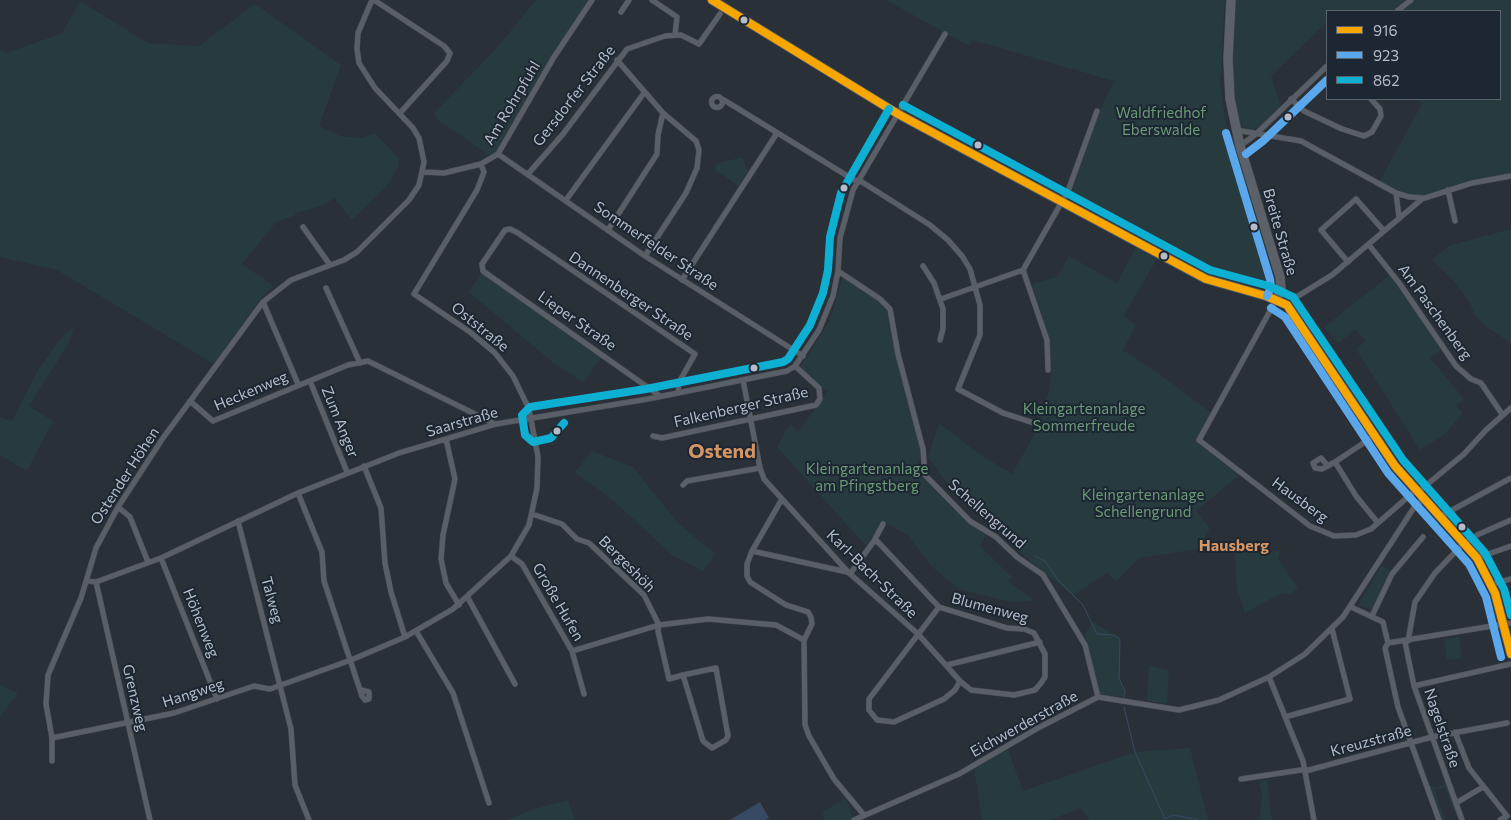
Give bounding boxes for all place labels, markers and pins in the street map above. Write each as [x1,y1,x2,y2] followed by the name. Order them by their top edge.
[739,15,749,25] unlabelled marker
[1283,112,1293,122] unlabelled marker
[973,140,983,150] unlabelled marker
[839,183,849,193] unlabelled marker
[1249,222,1259,232] unlabelled marker
[1159,251,1169,261] unlabelled marker
[749,363,759,373] unlabelled marker
[552,426,562,436] unlabelled marker
[1457,522,1467,532] unlabelled marker

